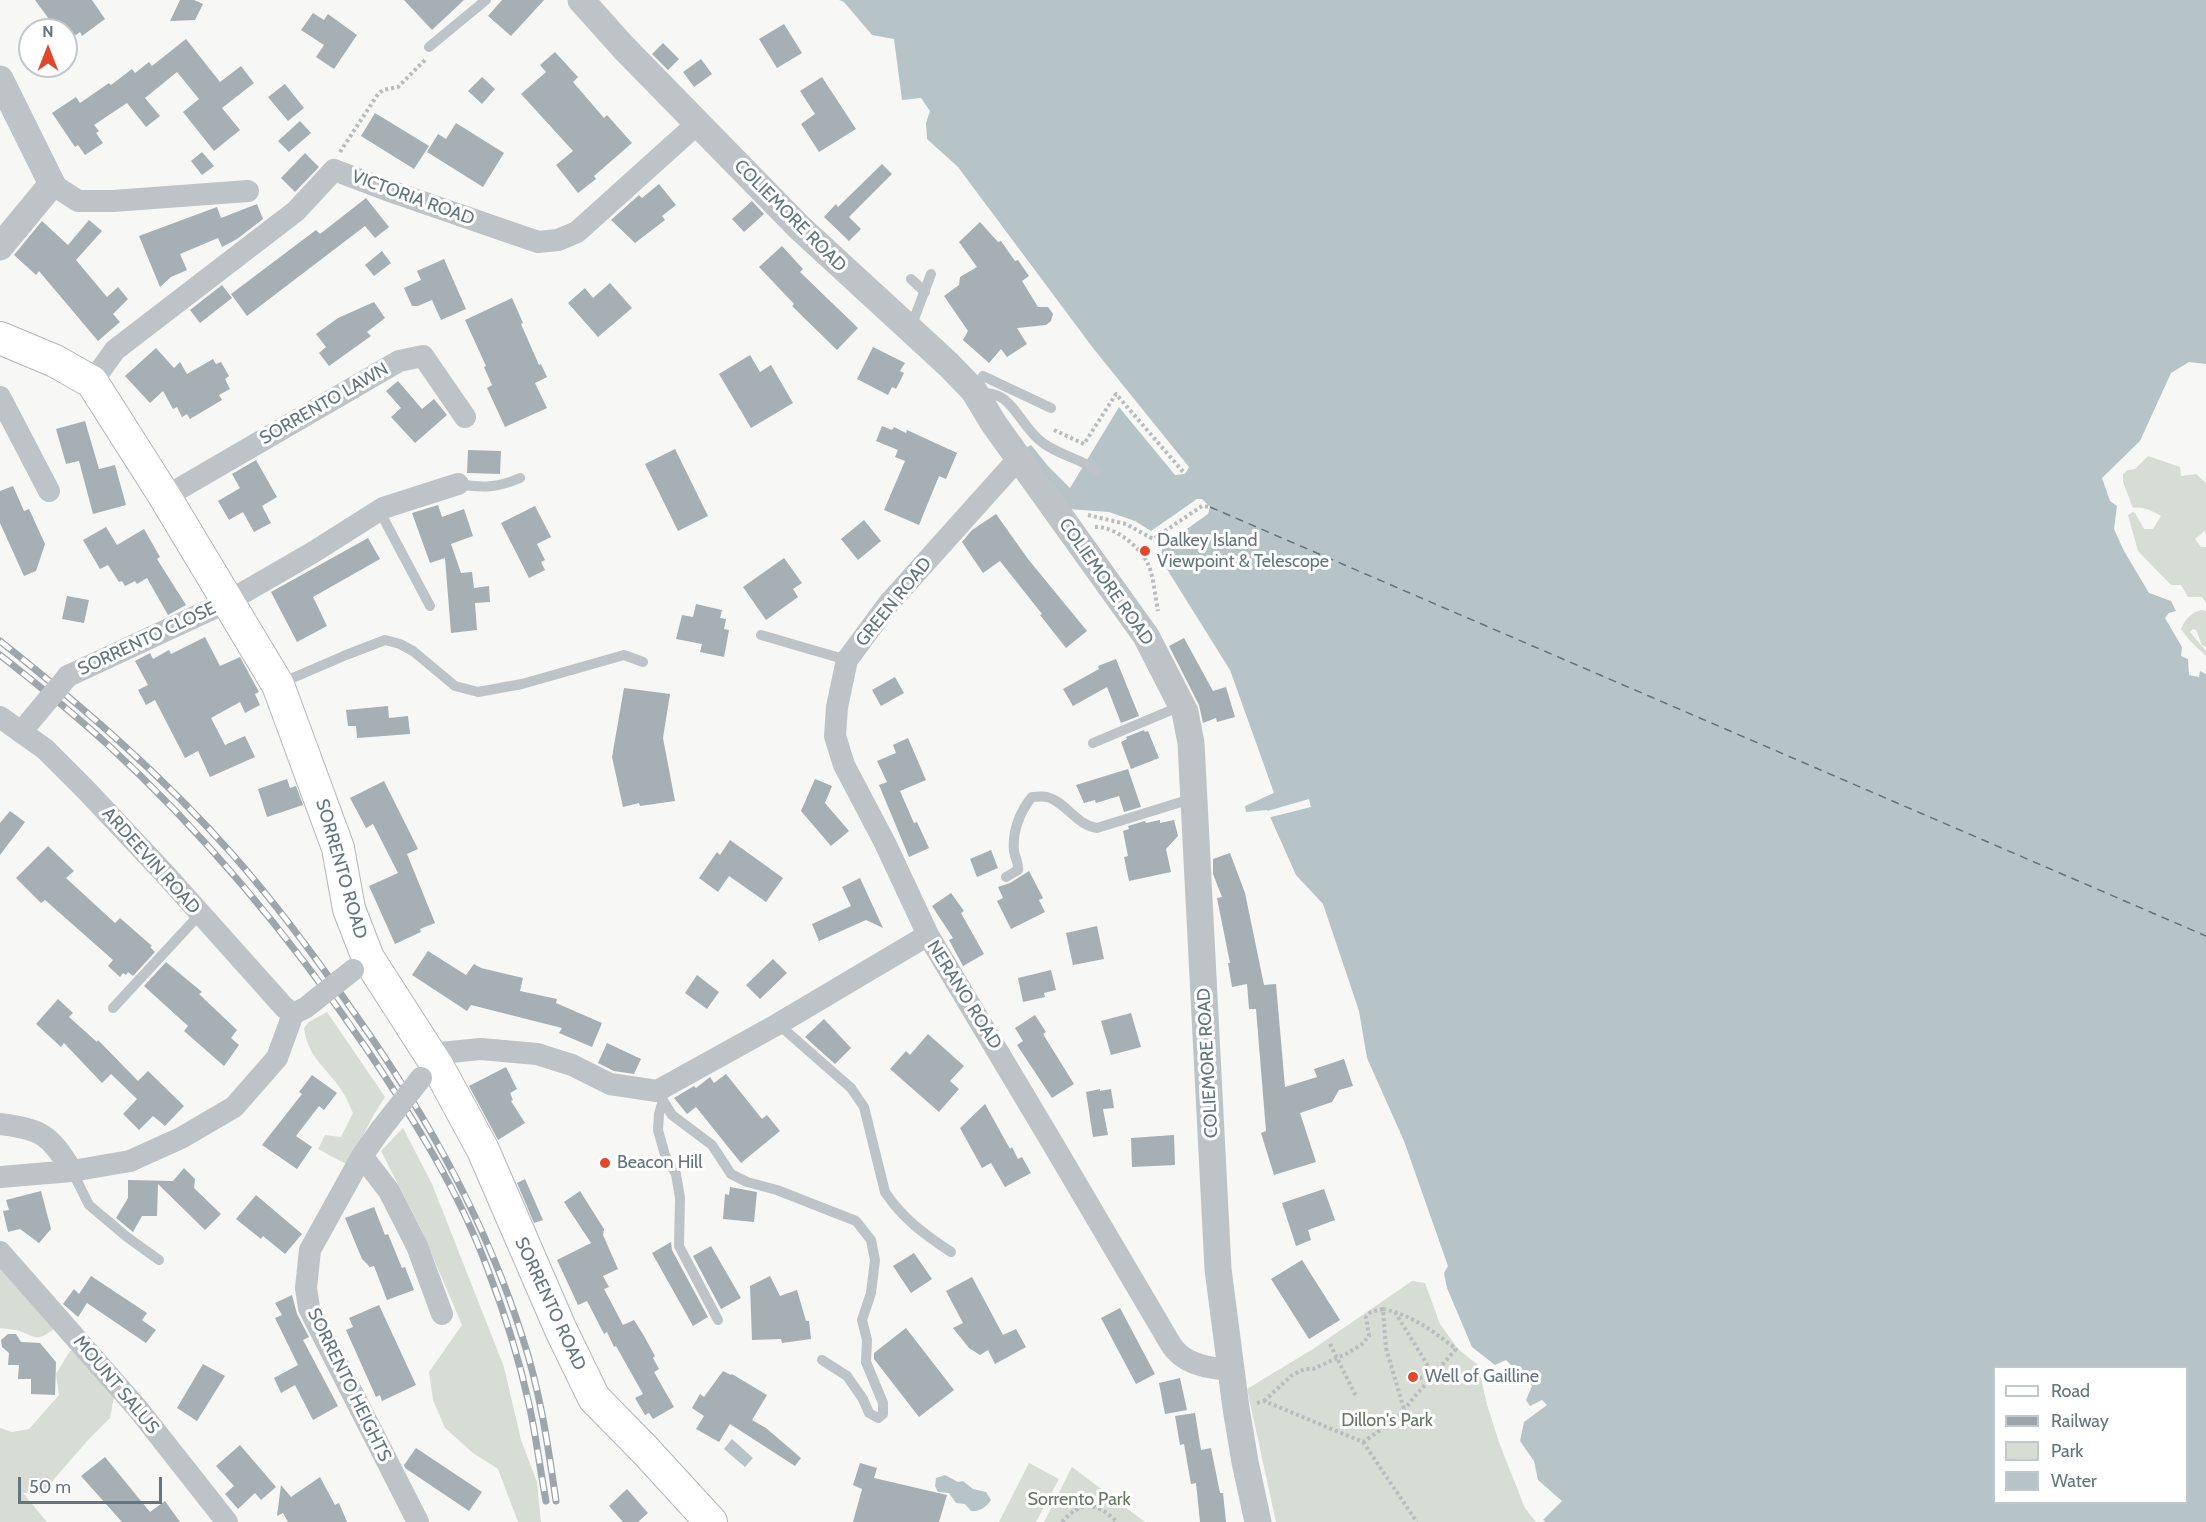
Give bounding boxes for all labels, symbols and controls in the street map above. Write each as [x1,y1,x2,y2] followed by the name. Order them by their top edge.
[18,18,78,78] north arrow
[42,22,54,41] text: N
[729,155,851,277] street label: COLIEMORE ROAD
[349,166,477,230] street label: VICTORIA ROAD
[256,358,392,450] street label: SORRENTO LAWN
[1054,514,1158,650] street label: COLIEMORE ROAD
[1157,530,1329,572] place label: Dalkey Island Viewpoint & Telescope
[1138,544,1152,558] marker: Dalkey Island Viewpoint & Telescope
[852,553,936,651] street label: GREEN ROAD
[75,598,219,680] street label: SORRENTO CLOSE
[311,797,371,941] street label: SORRENTO ROAD
[97,803,205,919] street label: ARDEEVIN ROAD
[922,937,1006,1053] street label: NERANO ROAD
[1193,987,1223,1139] street label: COLIEMORE ROAD
[617,1152,703,1174] place label: Beacon Hill
[598,1156,612,1170] marker: Beacon Hill
[510,1234,590,1374] street label: SORRENTO ROAD
[302,1305,396,1465] street label: SORRENTO HEIGHTS
[69,1331,163,1439] street label: MOUNT SALUS
[1425,1366,1539,1388] place label: Well of Gailline
[1993,1366,2188,1504] legend
[1406,1370,1420,1384] marker: Well of Gailline
[2051,1380,2090,1402] text: Road
[1341,1410,1433,1432] park label: Dillon's Park
[2051,1410,2109,1432] text: Railway
[2051,1440,2083,1462] text: Park
[21,1465,165,1503] scale bar
[2051,1470,2097,1492] text: Water
[29,1476,71,1498] text: 50 m
[1027,1489,1131,1511] park label: Sorrento Park

